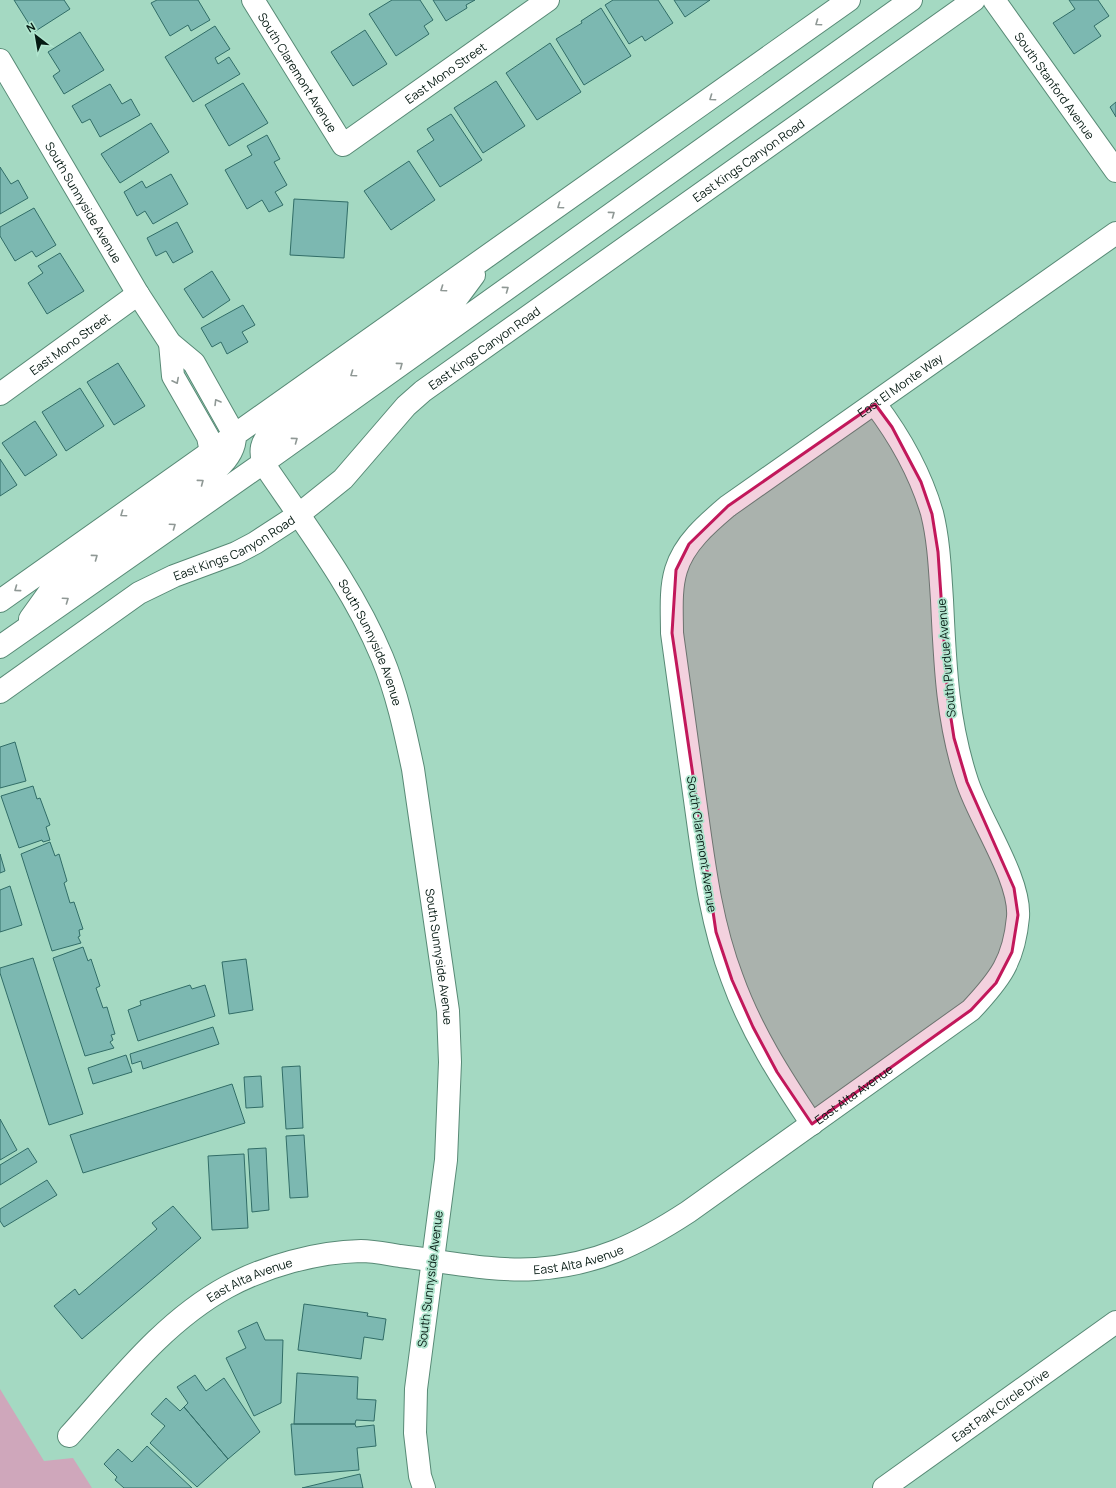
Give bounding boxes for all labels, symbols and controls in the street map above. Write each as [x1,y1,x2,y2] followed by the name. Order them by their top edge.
[254,9,341,135] street label: South Claremont Avenue
[16,16,56,56] north arrow
[23,18,38,35] text: N
[815,18,822,25] one-way arrow
[1011,28,1099,143] street label: South Stanford Avenue
[401,38,490,107] street label: East Mono Street
[709,93,716,100] one-way arrow
[689,115,808,206] street label: East Kings Canyon Road
[42,138,126,266] street label: South Sunnyside Avenue
[558,201,565,208] one-way arrow
[608,211,615,219] one-way arrow
[440,284,447,291] one-way arrow
[502,287,509,294] one-way arrow
[425,302,543,393] street label: East Kings Canyon Road
[26,308,114,379] street label: East Mono Street
[854,349,947,421] street label: East El Monte Way
[396,363,403,370] one-way arrow
[350,369,357,377] one-way arrow
[172,377,179,384] one-way arrow
[214,399,221,406] one-way arrow
[290,438,297,445] one-way arrow
[196,479,203,486] one-way arrow
[120,509,127,517] one-way arrow
[171,511,298,584] street label: East Kings Canyon Road
[169,523,176,531] one-way arrow
[91,554,98,562] one-way arrow
[335,576,406,707] street label: South Sunnyside Avenue
[14,584,21,591] one-way arrow
[62,598,69,605] one-way arrow
[932,598,960,718] street label: South Purdue Avenue
[683,775,721,913] street label: South Claremont Avenue
[422,887,457,1025] street label: South Sunnyside Avenue
[811,1060,896,1128] street label: East Alta Avenue
[413,1210,447,1348] street label: South Sunnyside Avenue
[533,1240,626,1278] street label: East Alta Avenue
[203,1253,294,1306] street label: East Alta Avenue
[948,1364,1052,1445] street label: East Park Circle Drive

